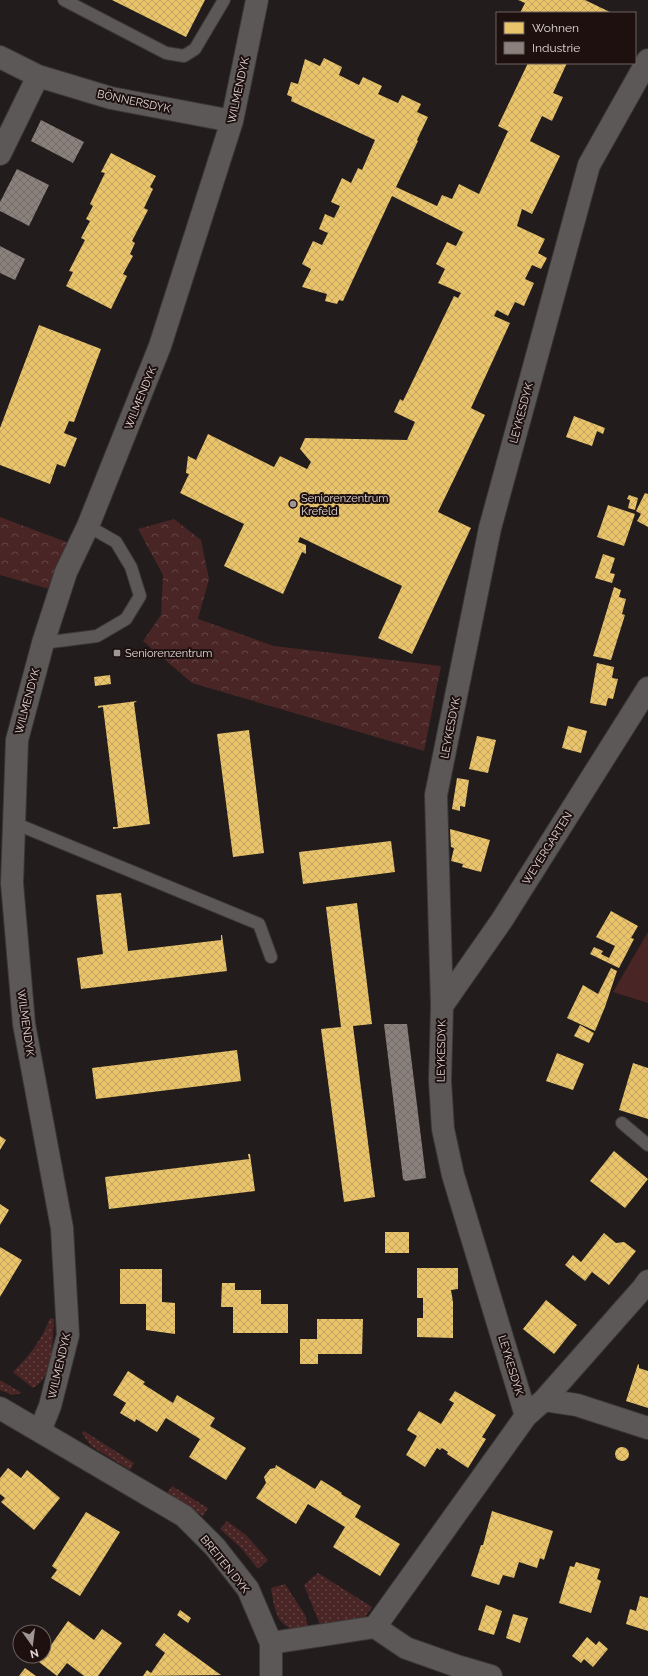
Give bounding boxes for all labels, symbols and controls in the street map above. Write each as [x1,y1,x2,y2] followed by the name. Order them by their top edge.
[496,12,636,64] legend
[532,21,579,35] text: Wohnen
[532,41,580,55] text: Industrie
[225,55,252,124] street label: WILMENDYK
[96,87,173,116] street label: BÖNNERSDYK
[122,364,159,432] street label: WILMENDYK
[507,380,536,445] street label: LEYKESDYK
[301,492,388,518] place label: Seniorenzentrum Krefeld
[288,499,298,509] marker: Seniorenzentrum Krefeld
[125,647,212,660] place label: Seniorenzentrum
[112,648,122,658] marker: Seniorenzentrum
[13,666,43,735] street label: WILMENDYK
[438,695,463,760] street label: LEYKESDYK
[520,809,575,887] street label: WEYERGARTEN
[14,989,37,1058] street label: WILMENDYK
[434,1019,449,1082] street label: LEYKESDYK
[46,1331,74,1400] street label: WILMENDYK
[495,1333,526,1398] street label: LEYKESDYK
[197,1533,252,1596] street label: BREITEN DYK
[12,1624,52,1664] north arrow
[29,1646,40,1661] text: N

